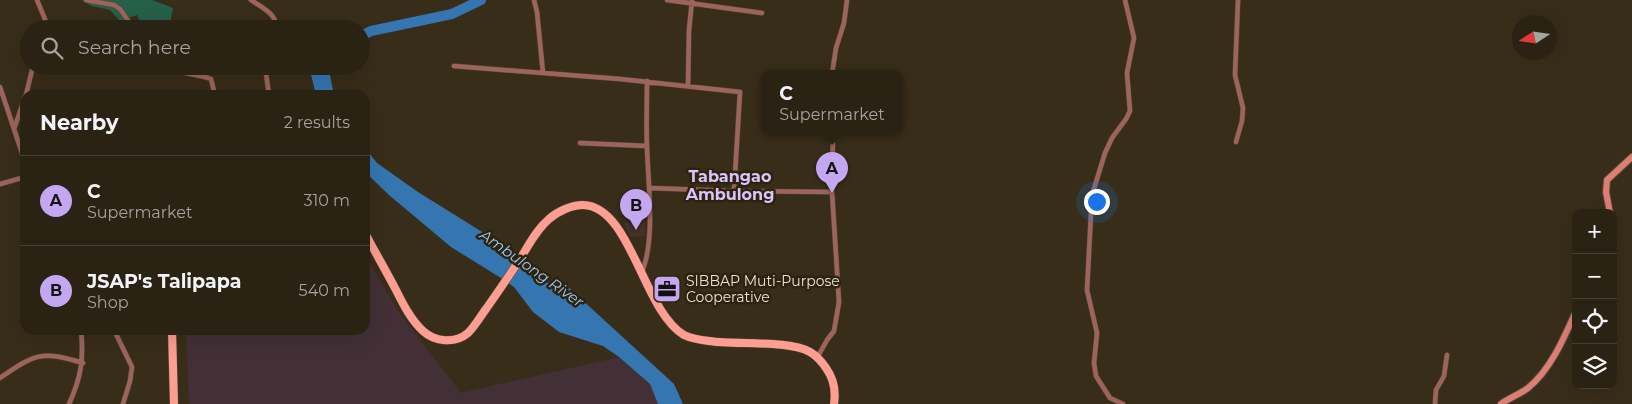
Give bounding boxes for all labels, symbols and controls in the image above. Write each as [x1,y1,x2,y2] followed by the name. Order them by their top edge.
[1512,15,1557,60] north arrow
[20,20,370,75] search box
[38,34,66,62] icon: search
[78,36,191,59] text: Search here
[761,70,903,135] popup
[779,82,793,105] text: C
[779,105,885,124] text: Supermarket
[40,110,119,135] text: Nearby
[284,113,350,132] text: 2 results
[816,152,848,193] pin: A
[685,167,774,204] district label: Tabangao Ambulong
[87,180,101,203] text: C
[620,189,652,230] pin: B
[1084,189,1110,215] your location
[50,191,62,210] text: A
[303,191,350,210] text: 310 m
[87,203,193,222] text: Supermarket
[1572,209,1617,389] map controls
[1572,209,1617,254] button: +
[476,224,588,311] water label: Ambulong River
[1572,254,1617,299] button: −
[87,270,241,293] text: JSAP's Talipapa
[686,272,840,306] place label: SIBBAP Muti-Purpose Cooperative
[652,274,682,304] office icon: SIBBAP Muti-Purpose Cooperative
[50,281,62,300] text: B
[299,281,350,300] text: 540 m
[87,293,129,312] text: Shop
[1572,299,1617,344] button: locate
[1572,344,1617,389] button: layers

